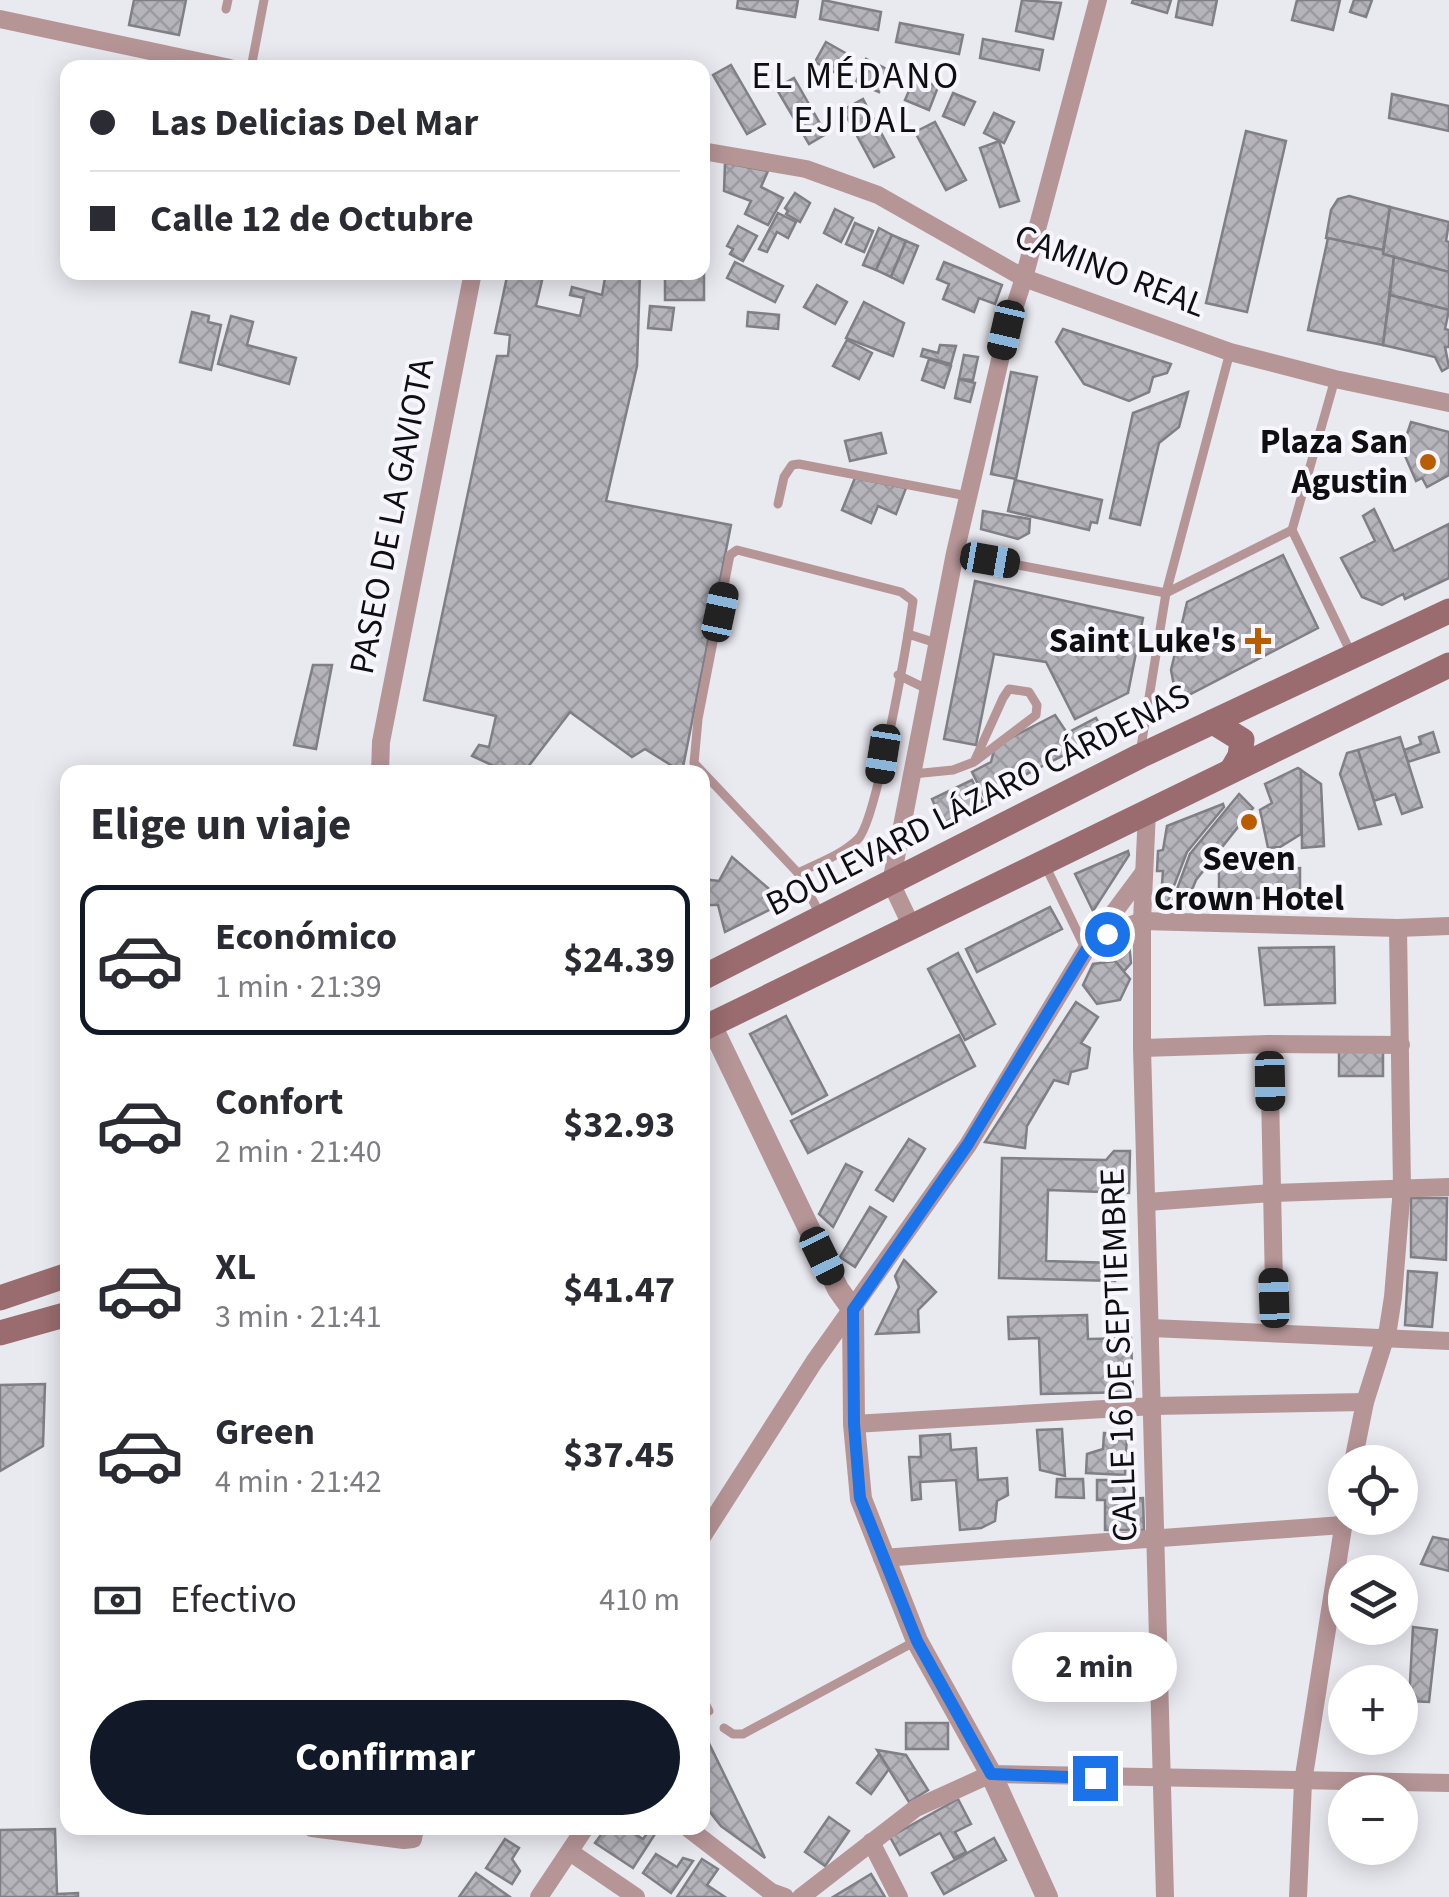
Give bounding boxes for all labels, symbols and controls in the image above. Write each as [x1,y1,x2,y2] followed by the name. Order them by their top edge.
[751,49,961,147] district label: EL MÉDANO EJIDAL
[150,96,478,150] text: Las Delicias Del Mar
[150,192,474,246] text: Calle 12 de Octubre
[1007,212,1213,330] street label: CAMINO REAL
[985,297,1027,363] car
[337,354,447,678] street label: PASEO DE LA GAVIOTA
[1260,417,1408,507] place label: Plaza San Agustin
[1417,451,1439,473] marker: Plaza San Agustin
[958,540,1022,580] car
[699,580,741,644] car
[1049,616,1236,666] place label: Saint Luke's
[1245,628,1271,654] marker: Saint Luke's
[757,671,1199,929] street label: BOULEVARD LÁZARO CÁRDENAS
[863,722,903,786] car
[90,793,351,857] text: Elige un viaje
[1238,811,1260,833] marker: Seven Crown Hotel
[1154,834,1344,924] place label: Seven Crown Hotel
[215,910,397,964] text: Económico
[1085,912,1130,957] route start
[95,915,185,1005] icon: car
[563,933,675,987] text: $24.39
[215,964,382,1010] text: 1 min · 21:39
[1254,1051,1286,1111] car
[215,1075,343,1129] text: Confort
[95,1080,185,1170] icon: car
[563,1098,675,1152] text: $32.93
[215,1129,382,1175] text: 2 min · 21:40
[1087,1167,1151,1543] street label: CALLE 16 DE SEPTIEMBRE
[795,1222,849,1290] car
[215,1240,256,1294] text: XL
[95,1245,185,1335] icon: car
[563,1263,675,1317] text: $41.47
[1258,1267,1290,1329] car
[215,1294,382,1340] text: 3 min · 21:41
[215,1405,315,1459] text: Green
[95,1410,185,1500] icon: car
[563,1428,675,1482] text: $37.45
[1328,1445,1418,1865] map controls
[1328,1445,1418,1535] button: locate
[215,1459,382,1505] text: 4 min · 21:42
[1328,1555,1418,1645] button: layers
[90,1573,145,1628] icon: cash
[170,1573,297,1627] text: Efectivo
[599,1577,680,1623] text: 410 m
[1012,1633,1178,1703] callout: 2 min
[1056,1644,1133,1690] text: 2 min
[1328,1665,1418,1755] button: +
[90,1700,680,1815] button: Confirmar
[1073,1756,1118,1801] route end
[1328,1775,1418,1865] button: −

